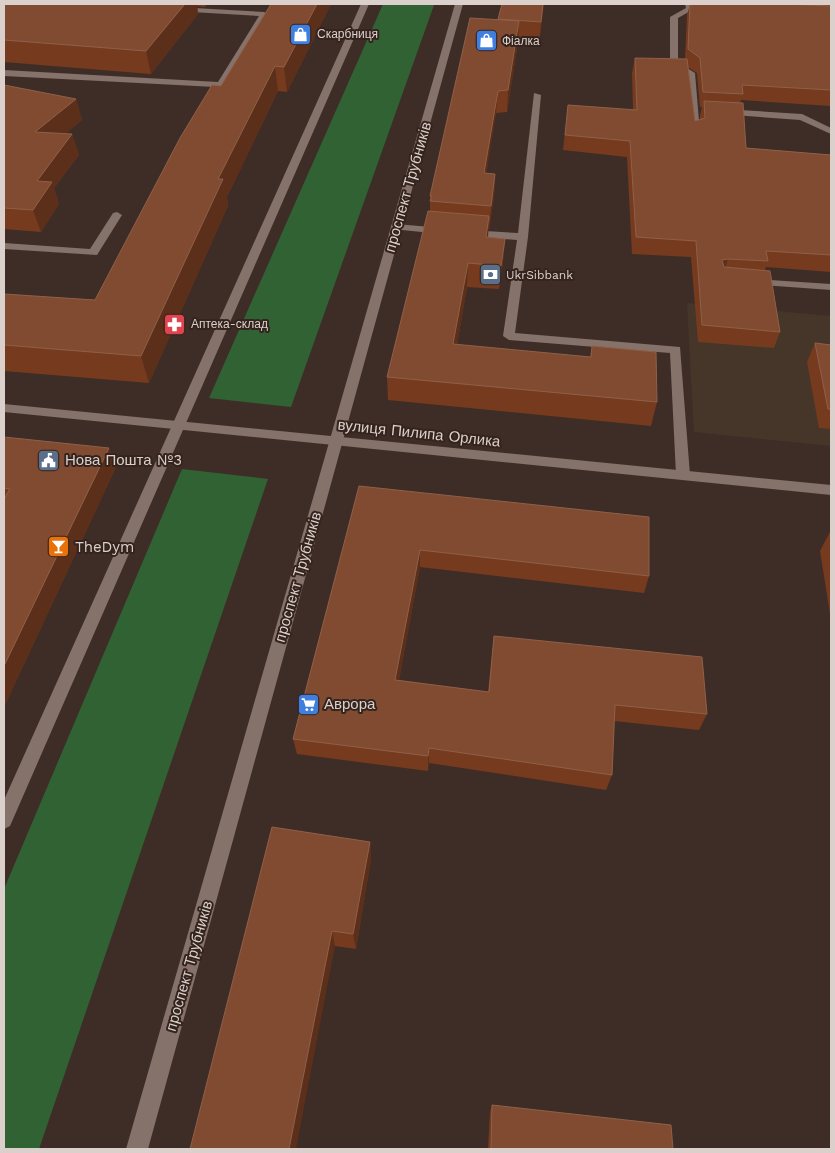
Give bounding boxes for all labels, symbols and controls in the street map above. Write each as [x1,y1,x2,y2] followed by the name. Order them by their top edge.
[289,22,313,46] shop icon: Скарбниця
[317,27,378,41] place label: Скарбниця
[474,29,498,53] shop icon: Фіалка
[502,34,540,48] place label: Фіалка
[381,120,435,254] street label: проспект Трубників
[478,263,502,287] bank icon: UkrSibbank
[506,268,573,282] place label: UkrSibbank
[163,312,187,336] pharmacy icon: Аптека-склад
[191,317,268,331] place label: Аптека-склад
[337,416,502,451] street label: вулиця Пилипа Орлика
[37,448,61,472] public building icon: Нова Пошта №3
[65,451,182,469] place label: Нова Пошта №3
[271,510,325,644] street label: проспект Трубників
[47,535,71,559] bar icon: TheDym
[75,538,134,556] place label: TheDym
[296,692,320,716] supermarket icon: Аврора
[324,695,376,713] place label: Аврора
[162,899,216,1033] street label: проспект Трубників

